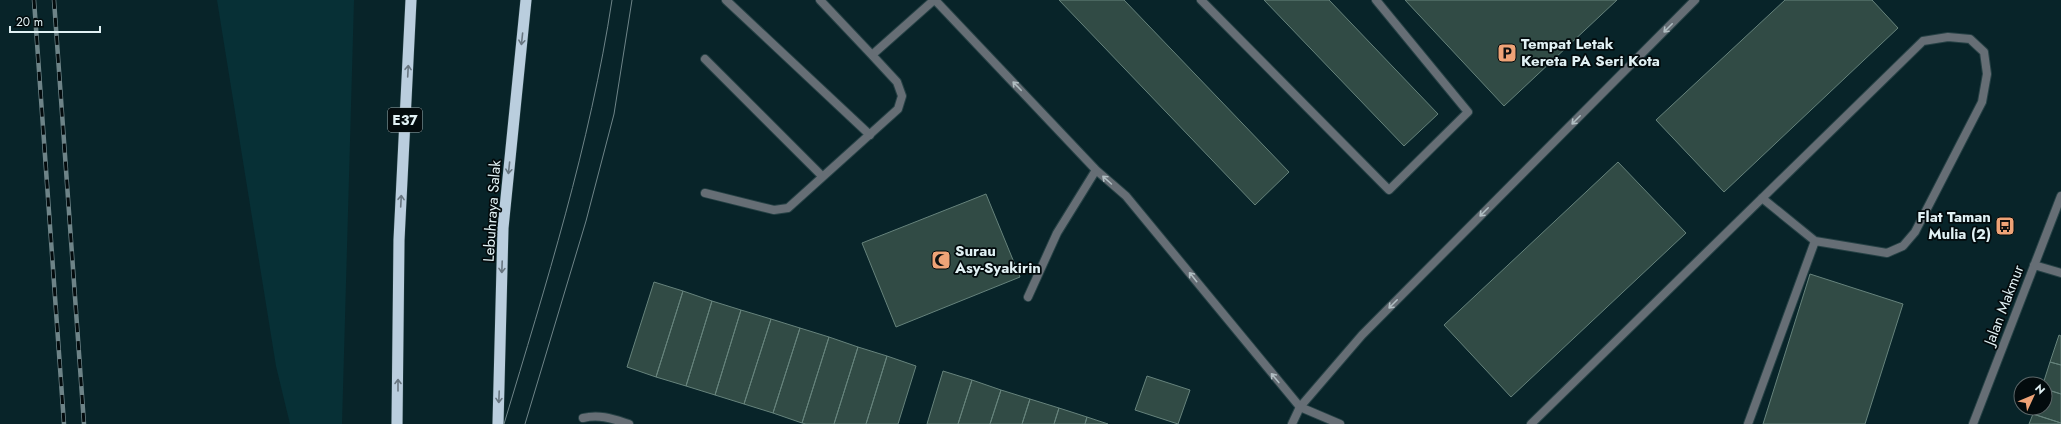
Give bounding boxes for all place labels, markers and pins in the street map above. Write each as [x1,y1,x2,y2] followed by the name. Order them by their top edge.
[1521,33,1660,72] place label: Tempat Letak Kereta PA Seri Kota
[1496,42,1518,64] parking icon: Tempat Letak Kereta PA Seri Kota
[1917,206,1991,245] place label: Flat Taman Mulia (2)
[1994,215,2016,237] bus stop icon: Flat Taman Mulia (2)
[954,240,1041,279] place label: Surau Asy-Syakirin
[930,249,952,271] mosque icon: Surau Asy-Syakirin

